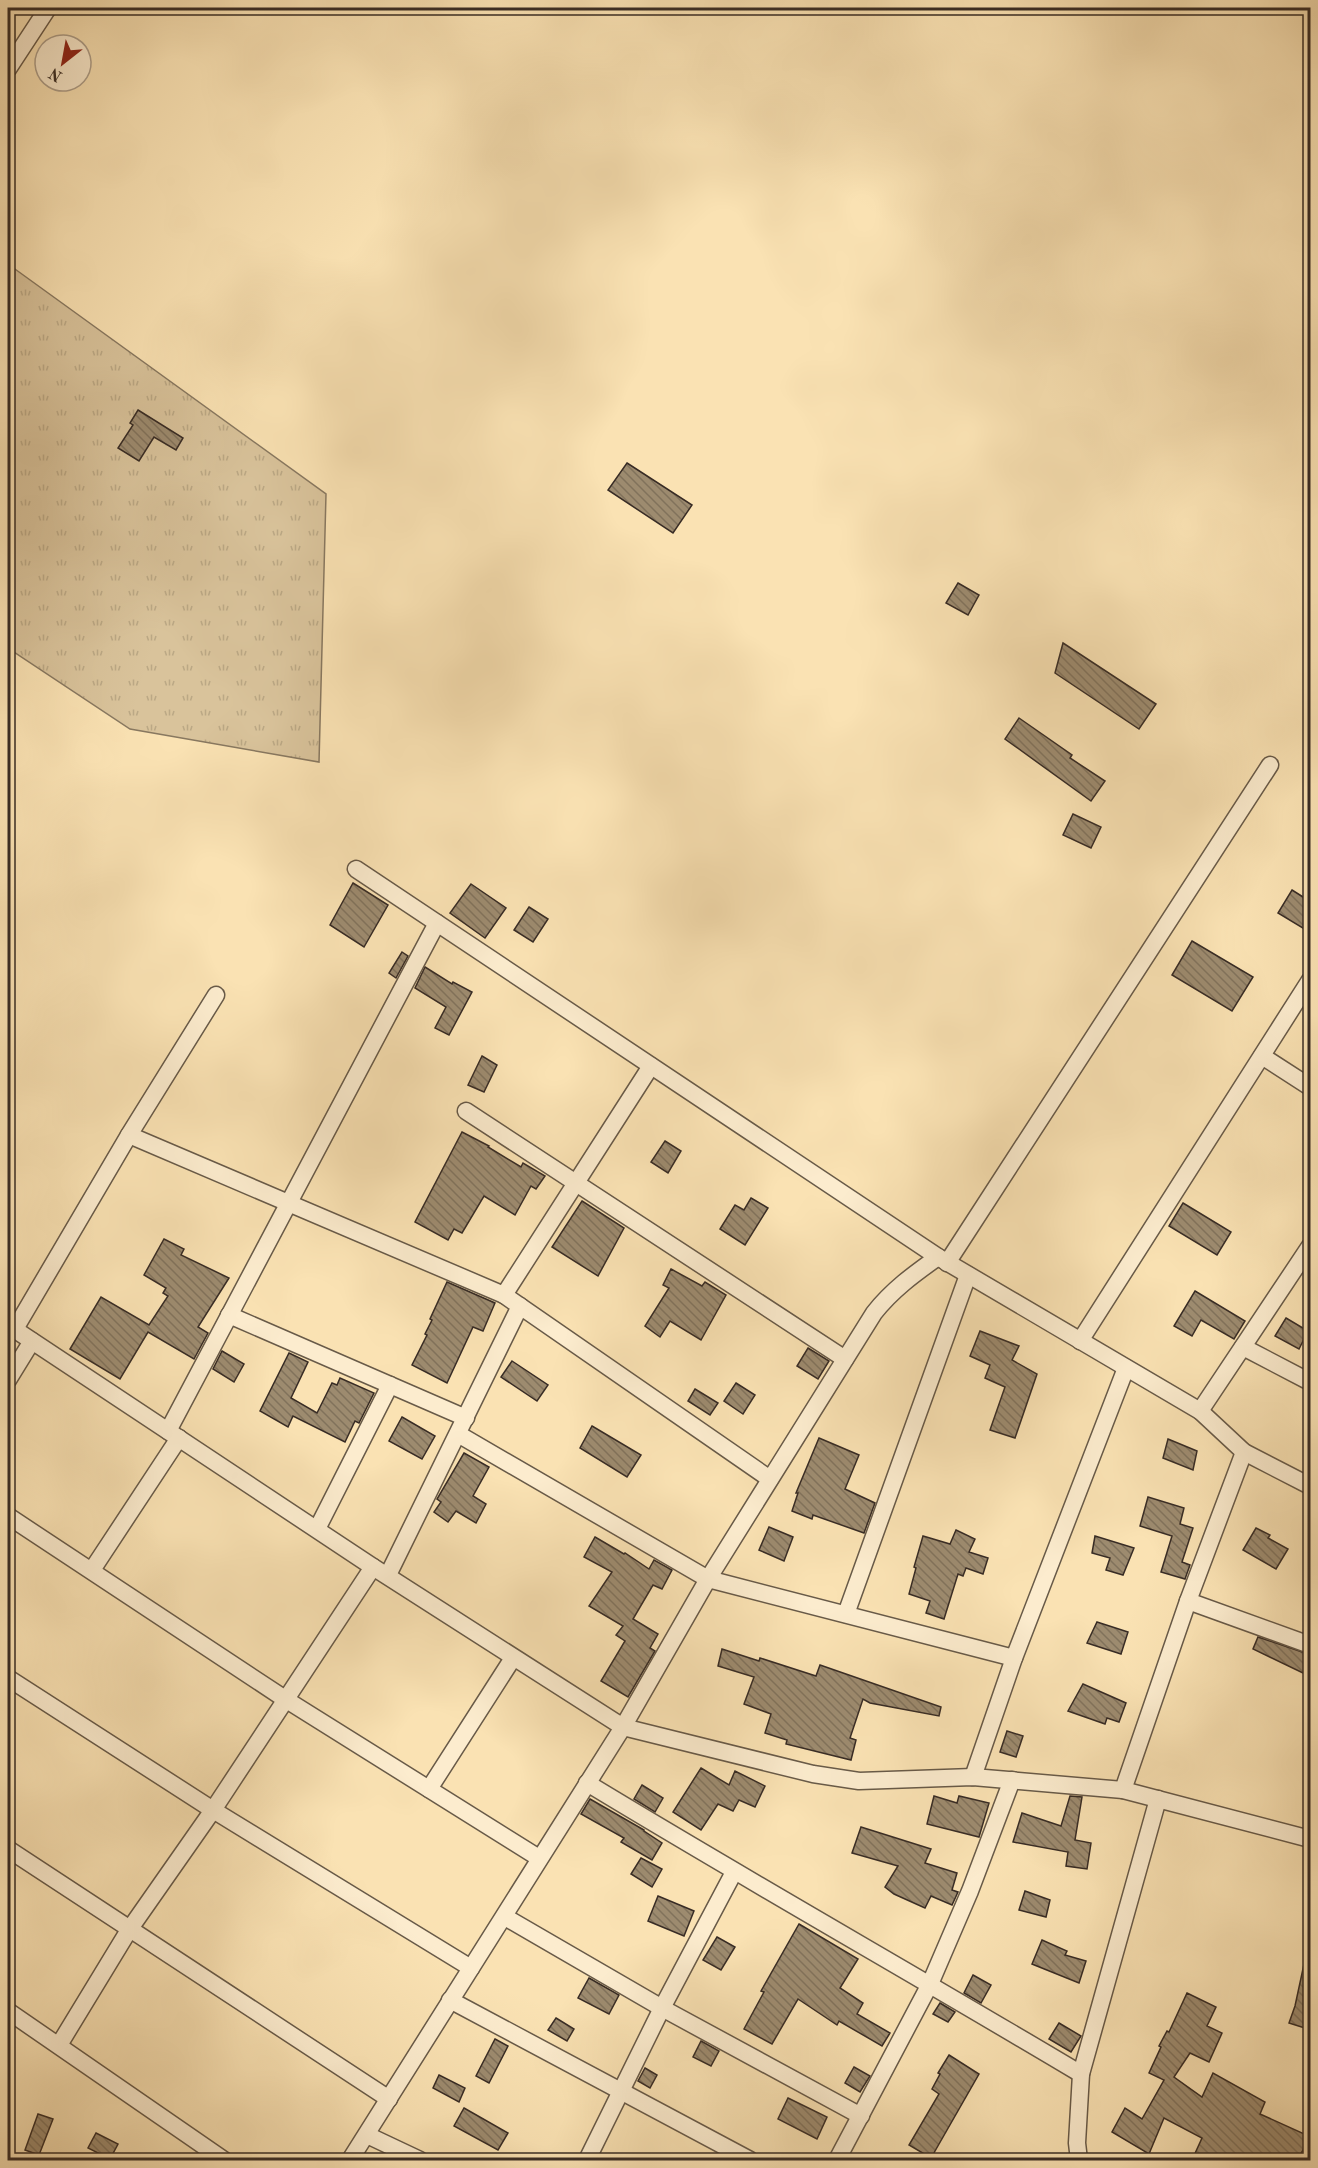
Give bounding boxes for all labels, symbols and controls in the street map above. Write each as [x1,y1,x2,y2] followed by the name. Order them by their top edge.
[33,33,93,93] north arrow
[46,64,66,84] text: N

